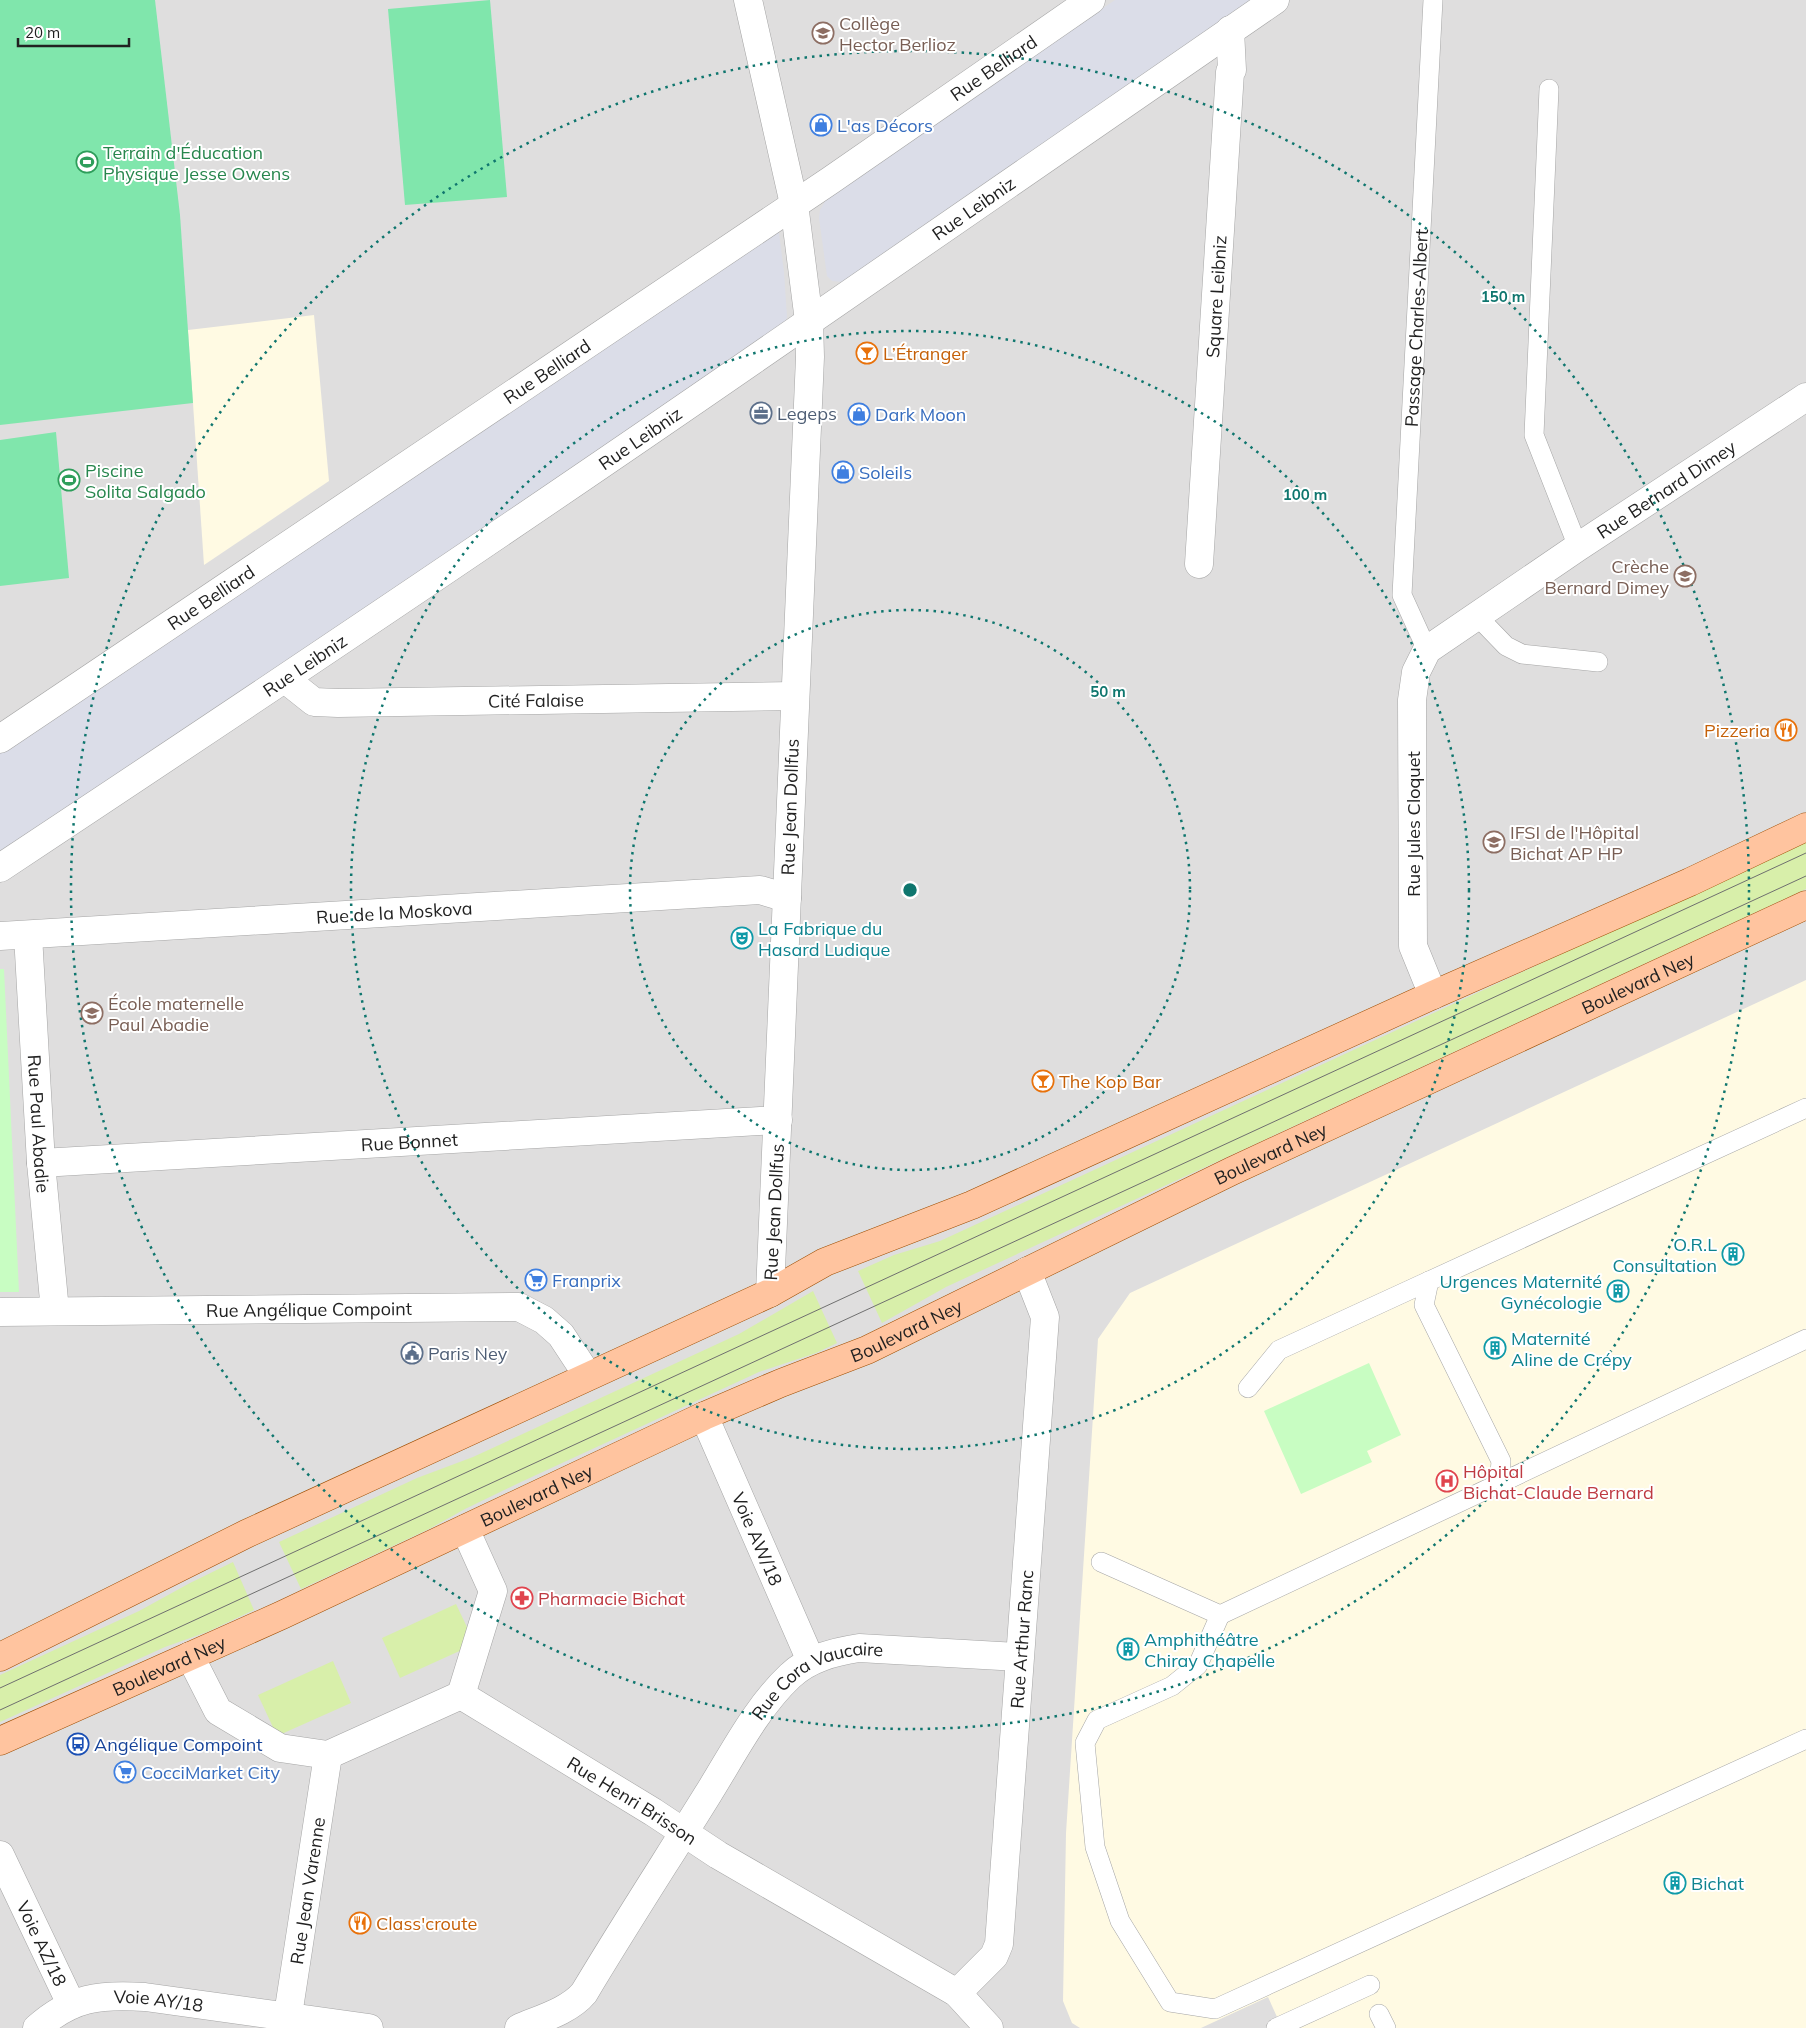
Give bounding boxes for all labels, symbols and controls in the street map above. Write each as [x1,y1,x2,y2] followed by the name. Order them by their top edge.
[839,12,956,56] place label: Collège Hector Berlioz
[18,15,129,47] scale bar
[811,21,835,45] school or university icon: Collège Hector Berlioz
[25,23,60,42] text: 20 m
[946,30,1041,106] street label: Rue Belliard
[809,113,833,137] shop icon: L'as Décors
[837,114,933,137] place label: L'as Décors
[103,141,290,185] place label: Terrain d'Éducation Physique Jesse Owens
[75,150,99,174] sports icon: Terrain d'Éducation Physique Jesse Owens
[927,171,1019,245] street label: Rue Leibniz
[1399,228,1433,427] street label: Passage Charles-Albert
[1201,234,1231,359] street label: Square Leibniz
[1481,287,1525,306] text: 150 m
[499,334,595,409] street label: Rue Belliard
[855,341,879,365] bar icon: L’Étranger
[883,342,968,365] place label: L’Étranger
[594,401,686,475] street label: Rue Leibniz
[749,401,773,425] office icon: Legeps
[777,402,837,425] place label: Legeps
[847,402,871,426] shop icon: Dark Moon
[875,403,966,426] place label: Dark Moon
[1592,435,1740,543] street label: Rue Bernard Dimey
[85,459,206,503] place label: Piscine Solita Salgado
[831,460,855,484] shop icon: Soleils
[859,461,912,484] place label: Soleils
[57,468,81,492] sports icon: Piscine Solita Salgado
[1283,485,1327,504] text: 100 m
[1544,555,1669,599] place label: Crèche Bernard Dimey
[163,560,259,635] street label: Rue Belliard
[1673,564,1697,588] school or university icon: Crèche Bernard Dimey
[258,629,351,701] street label: Rue Leibniz
[1090,682,1126,701] text: 50 m
[488,688,584,712] street label: Cité Falaise
[1774,718,1798,742] restaurant icon: Pizzeria
[1704,719,1770,742] place label: Pizzeria
[776,738,804,876] street label: Rue Jean Dollfus
[1402,751,1425,897] street label: Rue Jules Cloquet
[1510,821,1639,865] place label: IFSI de l'Hôpital Bichat AP HP
[1482,830,1506,854] school or university icon: IFSI de l'Hôpital Bichat AP HP
[901,881,919,899] centre of rings
[315,896,473,928] street label: Rue de la Moskova
[758,917,890,961] place label: La Fabrique du Hasard Ludique
[730,926,754,950] theatre icon: La Fabrique du Hasard Ludique
[1578,947,1698,1019] street label: Boulevard Ney
[108,992,244,1036] place label: École maternelle Paul Abadie
[80,1001,104,1025] school or university icon: École maternelle Paul Abadie
[23,1054,55,1194] street label: Rue Paul Abadie
[1031,1069,1055,1093] bar icon: The Kop Bar
[1059,1070,1162,1093] place label: The Kop Bar
[1210,1117,1331,1190] street label: Boulevard Ney
[360,1127,459,1156] street label: Rue Bonnet
[759,1143,789,1281] street label: Rue Jean Dollfus
[1612,1233,1717,1277] place label: O.R.L Consultation
[1721,1242,1745,1266] building icon: O.R.L Consultation
[524,1268,548,1292] supermarket icon: Franprix
[552,1269,621,1292] place label: Franprix
[1439,1270,1602,1314] place label: Urgences Maternité Gynécologie
[1606,1279,1630,1303] building icon: Urgences Maternité Gynécologie
[847,1293,966,1367] street label: Boulevard Ney
[206,1297,412,1322] street label: Rue Angélique Compoint
[1511,1327,1632,1371] place label: Maternité Aline de Crépy
[1483,1336,1507,1360] building icon: Maternité Aline de Crépy
[400,1341,424,1365] public building icon: Paris Ney
[428,1342,508,1365] place label: Paris Ney
[476,1459,597,1531] street label: Boulevard Ney
[1463,1460,1654,1504] place label: Hôpital Bichat-Claude Bernard
[1435,1469,1459,1493] hospital icon: Hôpital Bichat-Claude Bernard
[727,1489,788,1589] street label: Voie AW/18
[1005,1569,1038,1709] street label: Rue Arthur Ranc
[510,1586,534,1610] pharmacy icon: Pharmacie Bichat
[538,1587,685,1610] place label: Pharmacie Bichat
[1144,1628,1275,1672] place label: Amphithéâtre Chiray Chapelle
[109,1630,230,1701] street label: Boulevard Ney
[746,1636,884,1724] street label: Rue Cora Vaucaire
[1116,1637,1140,1661] building icon: Amphithéâtre Chiray Chapelle
[66,1732,90,1756] bus stop icon: Angélique Compoint
[94,1733,263,1756] place label: Angélique Compoint
[563,1751,702,1850] street label: Rue Henri Brisson
[113,1760,137,1784] supermarket icon: CocciMarket City
[141,1761,280,1784] place label: CocciMarket City
[284,1815,330,1966] street label: Rue Jean Varenne
[1663,1871,1687,1895] building icon: Bichat
[1691,1872,1744,1895] place label: Bichat
[12,1897,72,1990] street label: Voie AZ/18
[348,1911,372,1935] restaurant icon: Class'croute
[376,1912,477,1935] place label: Class'croute
[114,1985,205,2016] street label: Voie AY/18

